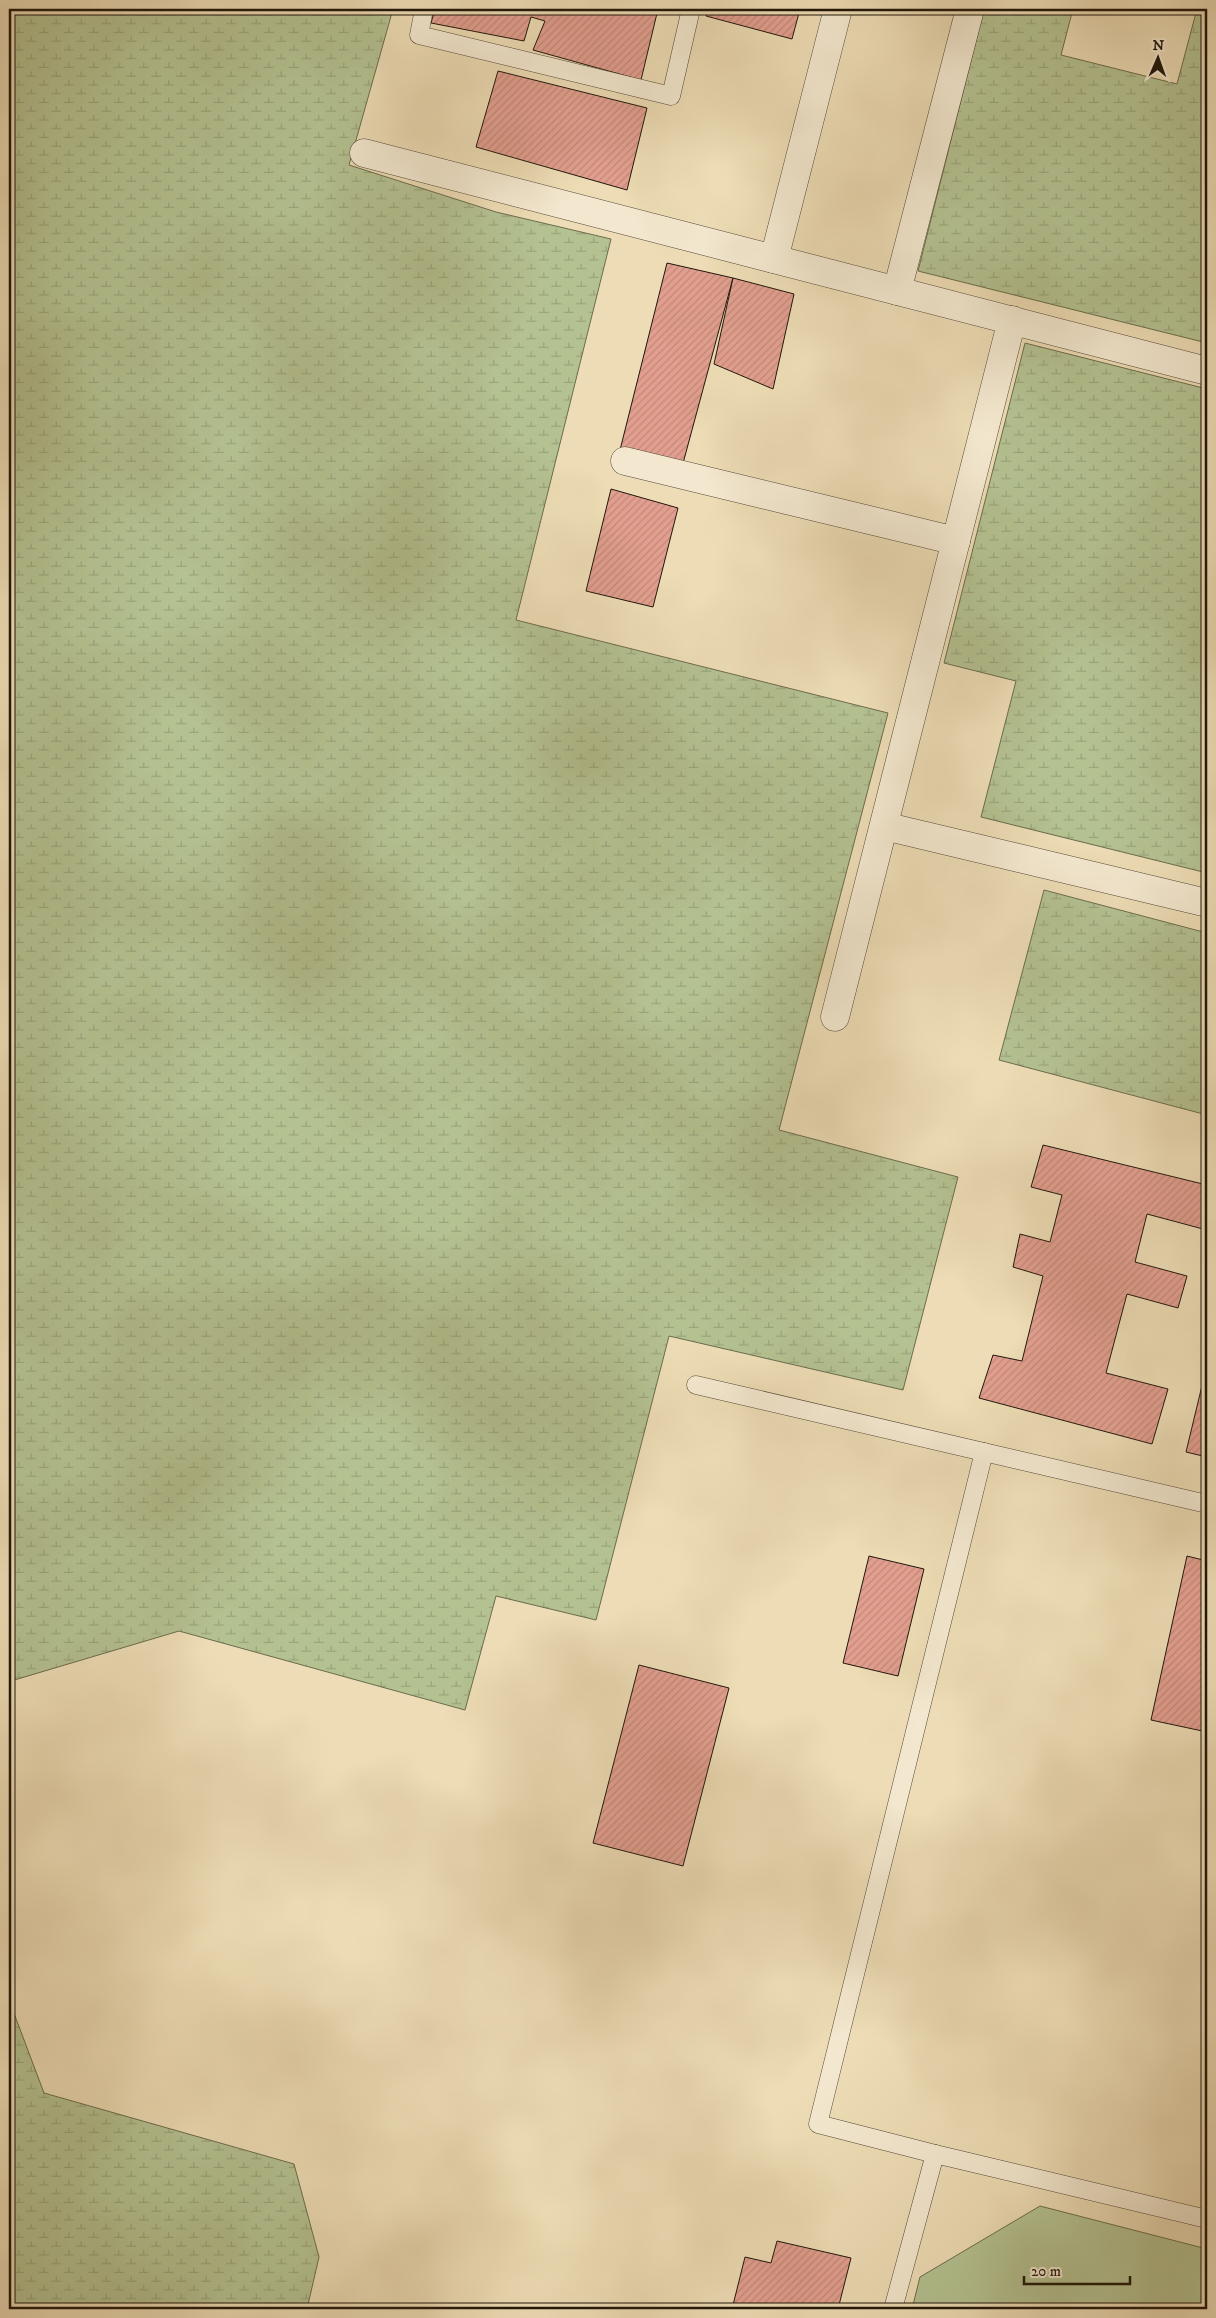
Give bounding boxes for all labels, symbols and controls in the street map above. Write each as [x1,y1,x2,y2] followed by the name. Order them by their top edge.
[1134,32,1184,82] north arrow
[1152,37,1165,55] text: N
[1024,2253,1130,2285] scale bar
[1031,2262,1061,2281] text: 20 m

